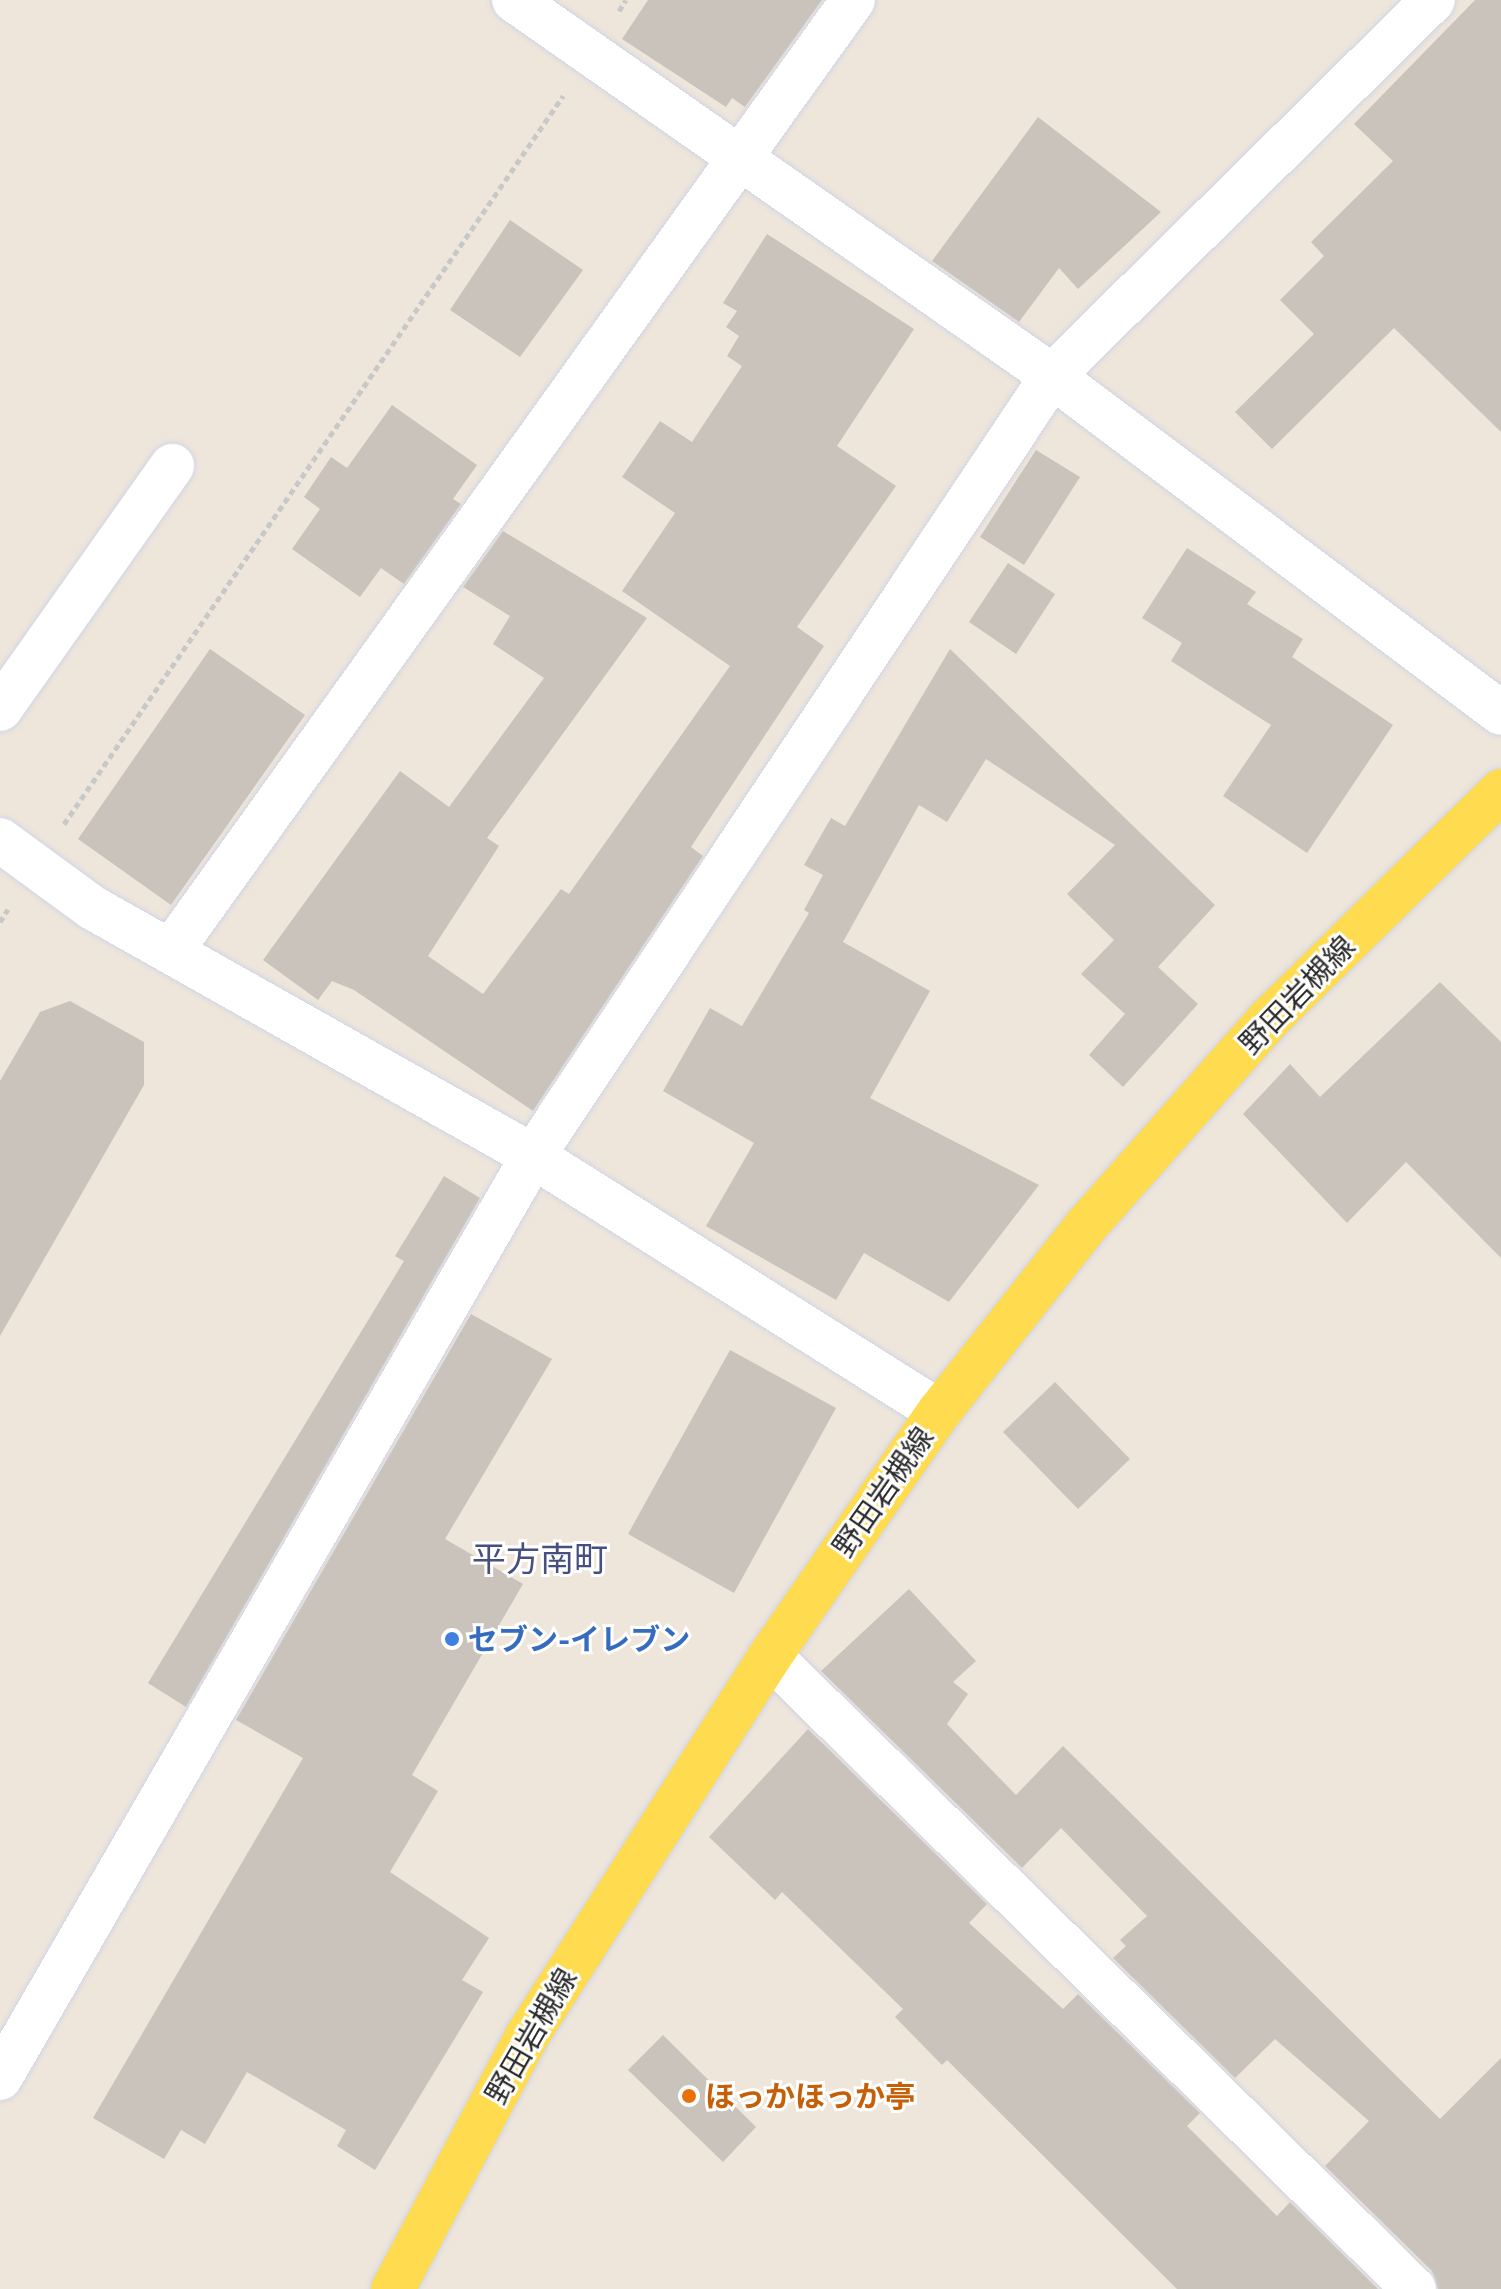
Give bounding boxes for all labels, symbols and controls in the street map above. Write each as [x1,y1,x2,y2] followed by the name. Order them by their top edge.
[1232,929,1362,1061] street label: 野田岩槻線
[825,1420,941,1564] street label: 野田岩槻線
[472,1539,608,1579] district label: 平方南町
[468,1621,690,1657] place label: セブン-イレブン
[443,1630,461,1648] marker: セブン-イレブン
[478,1962,584,2110] street label: 野田岩槻線
[705,2078,915,2114] place label: ほっかほっか亭
[680,2087,698,2105] marker: ほっかほっか亭

